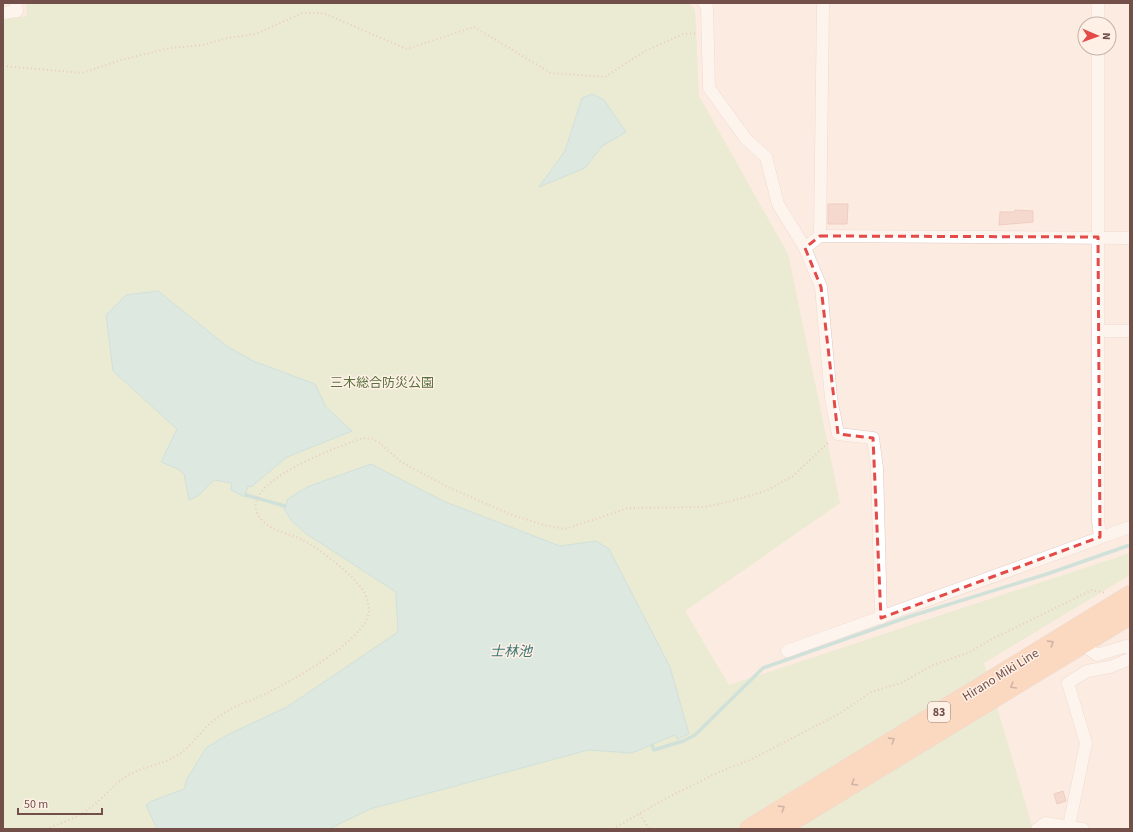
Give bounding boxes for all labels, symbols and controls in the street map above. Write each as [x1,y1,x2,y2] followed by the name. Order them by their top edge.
[1077,16,1117,56] north arrow
[1099,32,1114,40] text: N
[330,374,434,392] park label: 三木総合防災公園
[1047,640,1054,647] one-way arrow
[490,642,534,662] water label: 士林池
[959,644,1042,706] street label: Hirano Miki Line
[1010,681,1017,689] one-way arrow
[928,702,950,722] road number: 83
[888,738,895,745] one-way arrow
[851,778,858,786] one-way arrow
[18,790,102,816] scale bar
[24,796,48,813] text: 50 m
[778,806,785,813] one-way arrow

